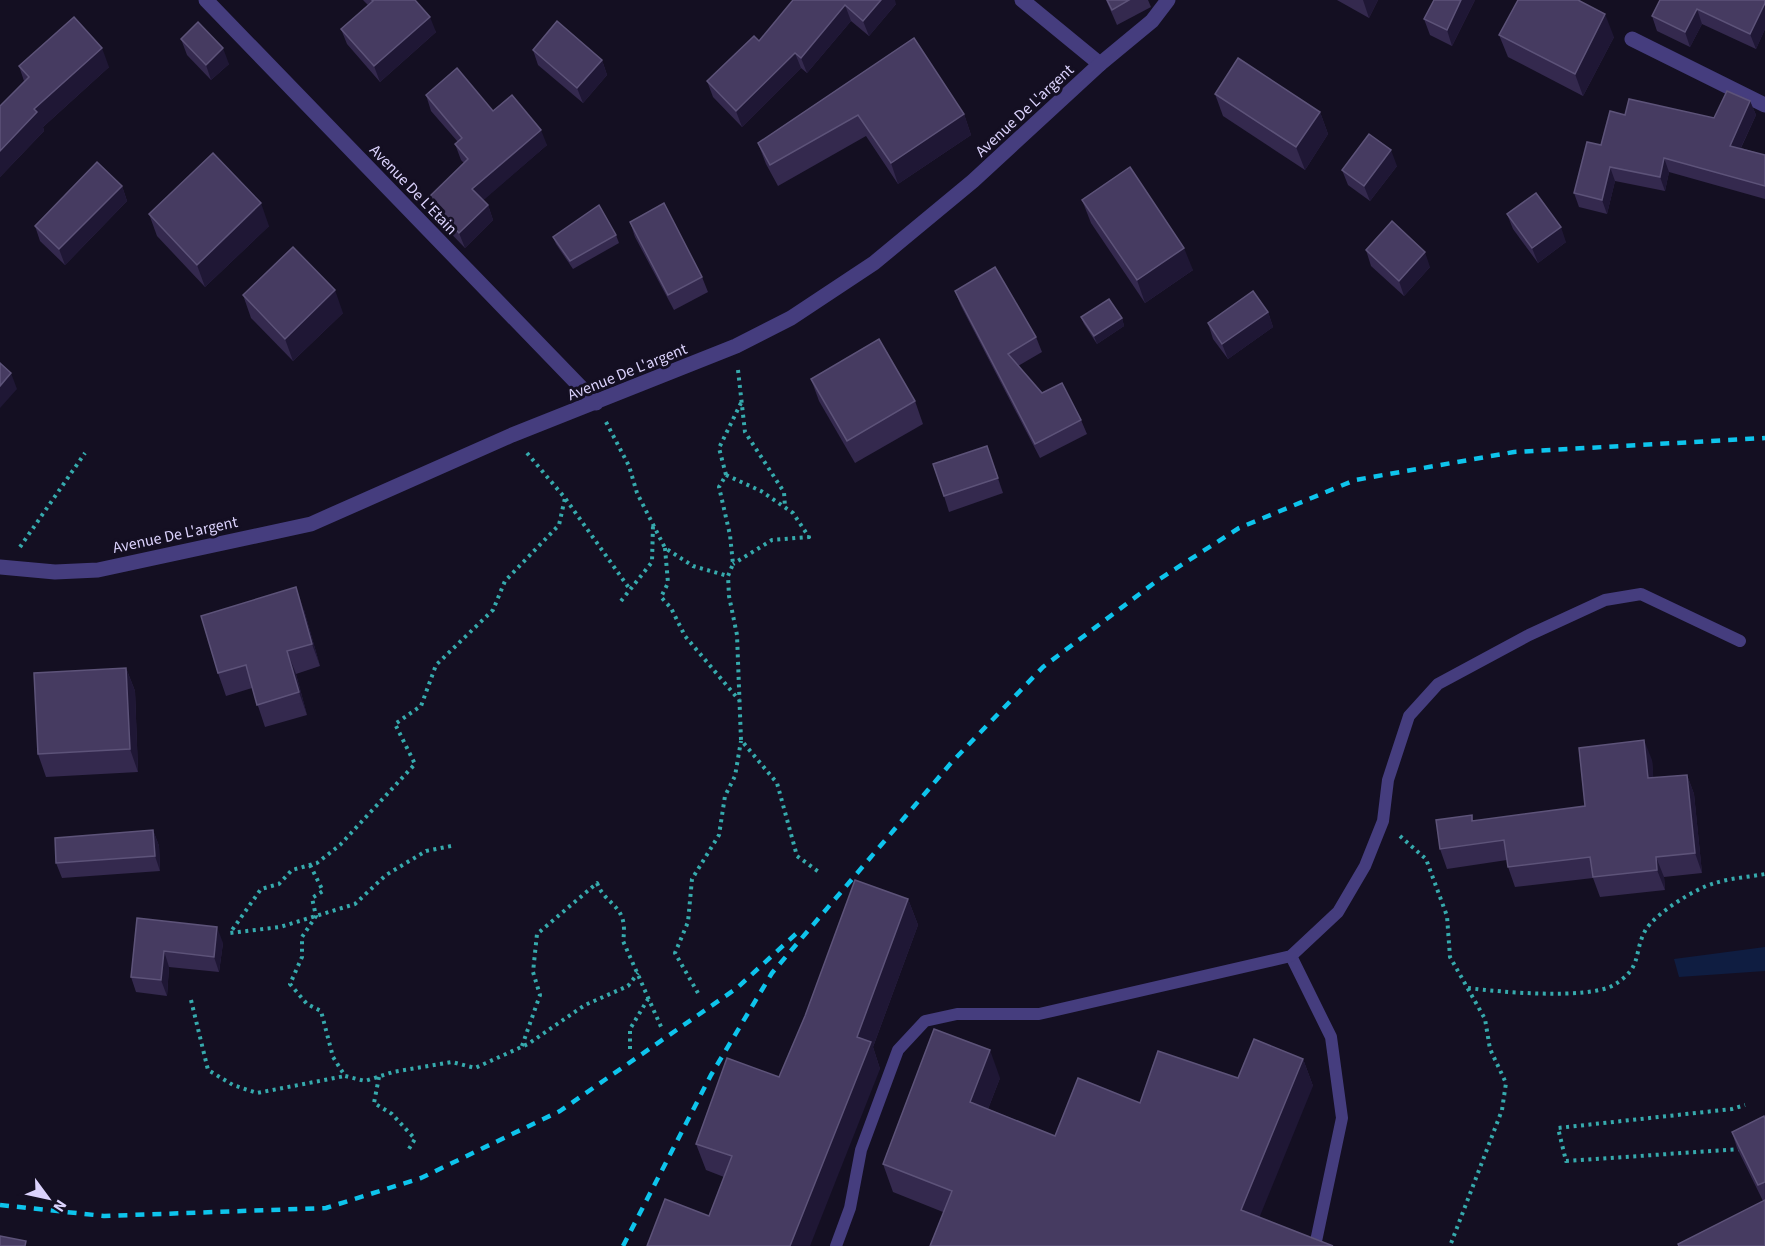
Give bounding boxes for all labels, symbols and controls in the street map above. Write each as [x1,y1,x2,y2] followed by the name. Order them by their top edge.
[971,59,1079,162] street label: Avenue De L'argent
[364,140,462,240] street label: Avenue De L'Etain
[564,338,691,406] street label: Avenue De L'argent
[111,511,240,559] street label: Avenue De L'argent
[18,1168,78,1228] north arrow
[48,1195,72,1216] text: N

